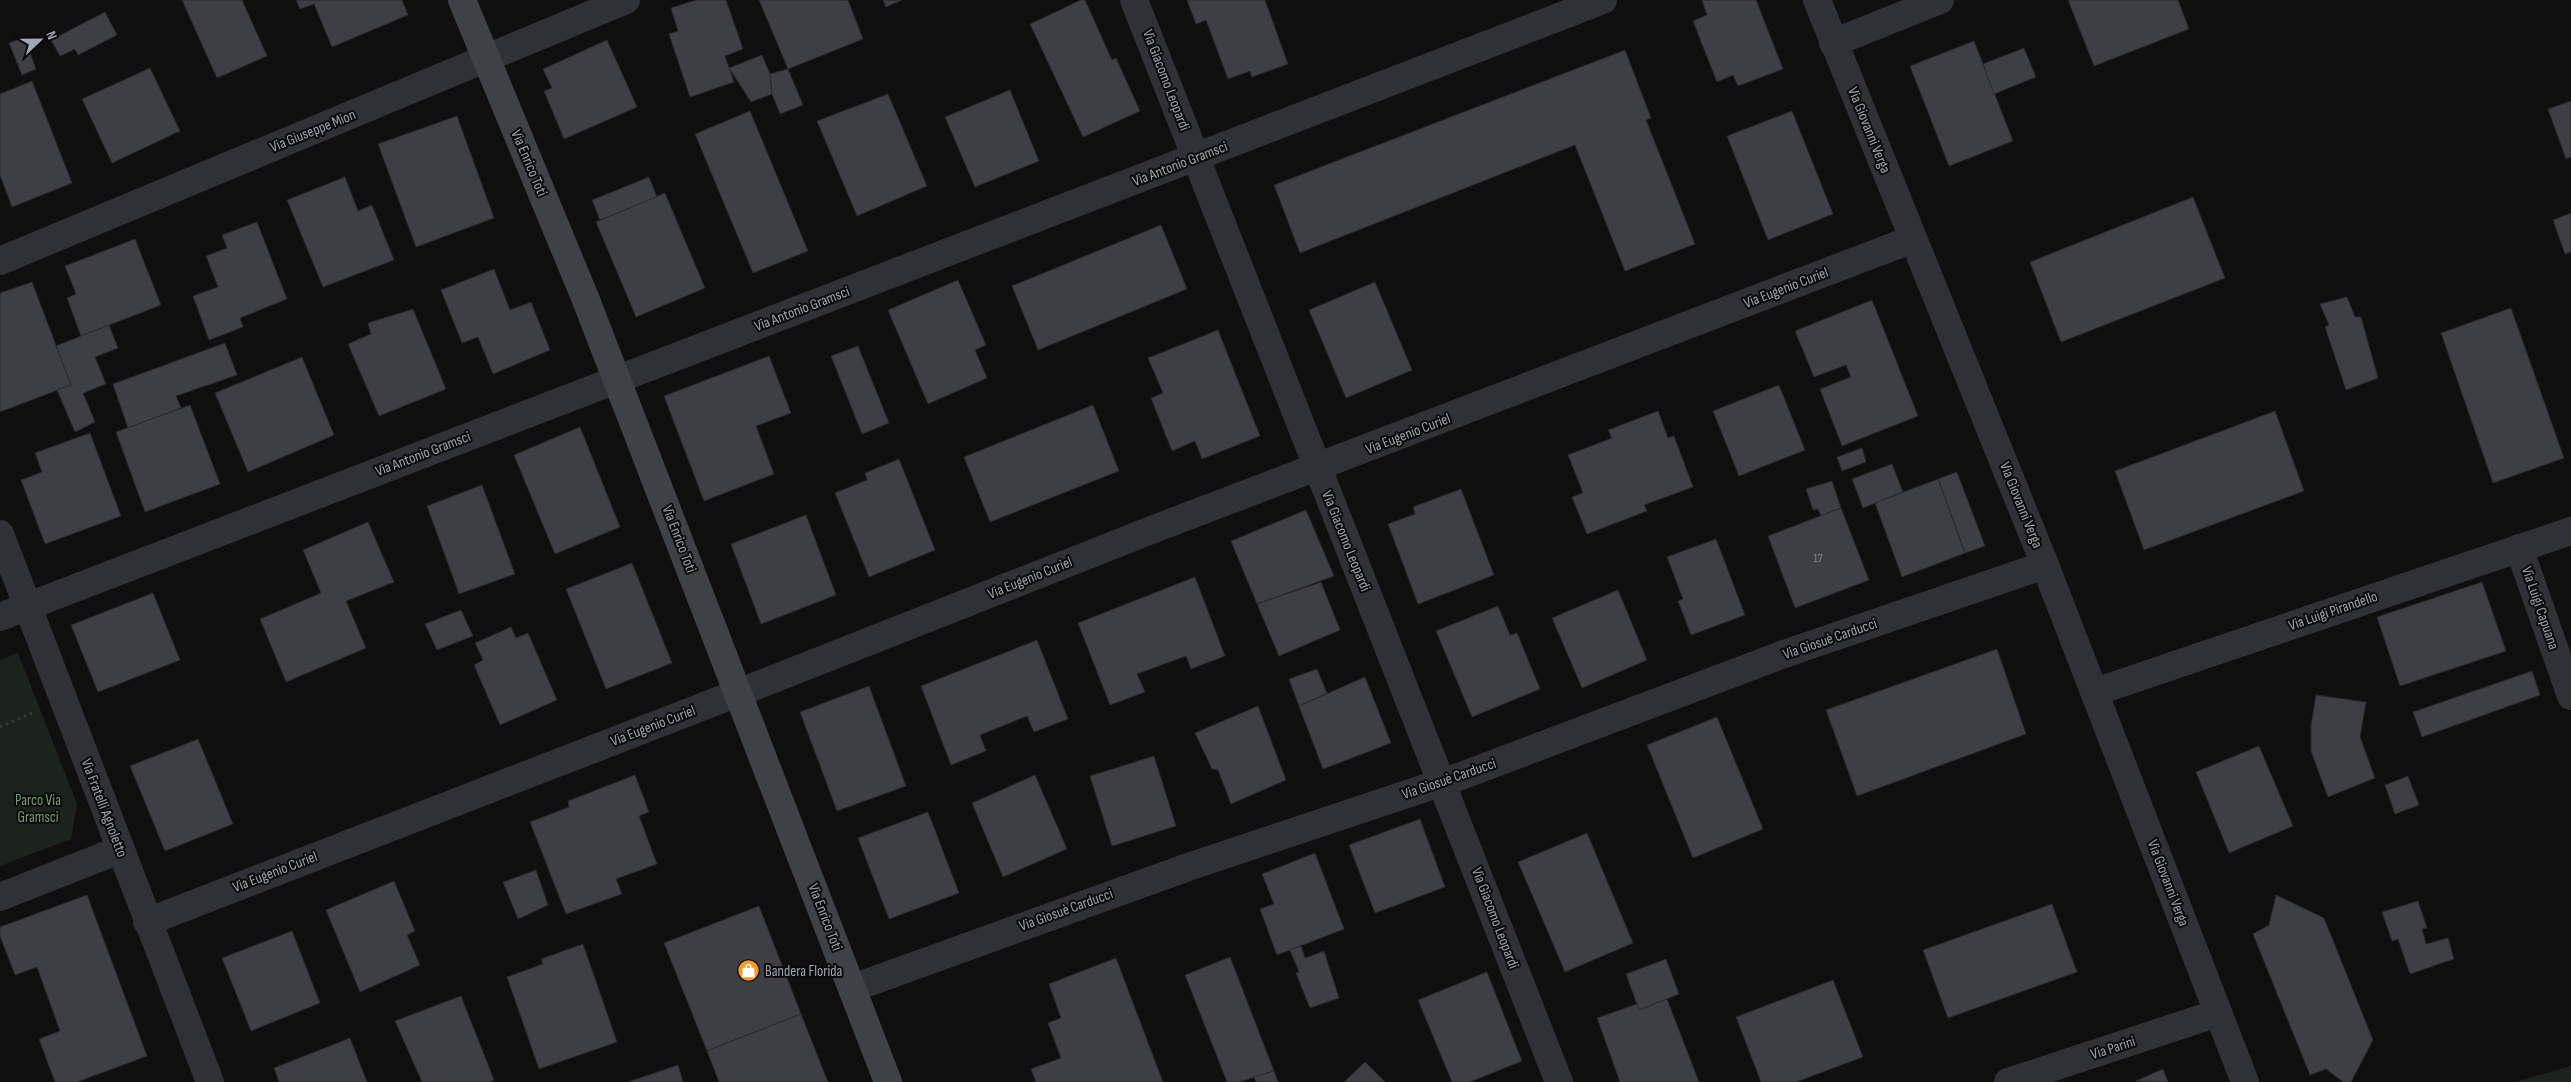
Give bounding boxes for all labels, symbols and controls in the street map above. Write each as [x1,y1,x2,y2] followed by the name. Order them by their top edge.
[15,15,65,65] north arrow
[1138,27,1194,134] street label: Via Giacomo Leopardi
[42,29,61,42] text: N
[1843,84,1895,176] street label: Via Giovanni Verga
[267,105,359,157] street label: Via Giuseppe Mion
[506,127,552,199] street label: Via Enrico Toti
[1130,137,1231,191] street label: Via Antonio Gramsci
[1741,263,1831,313] street label: Via Eugenio Curiel
[752,282,853,336] street label: Via Antonio Gramsci
[1363,409,1453,459] street label: Via Eugenio Curiel
[373,427,474,481] street label: Via Antonio Gramsci
[1995,459,2047,551] street label: Via Giovanni Verga
[1317,488,1375,594] street label: Via Giacomo Leopardi
[657,503,701,576] street label: Via Enrico Toti
[1814,551,1823,566] house number: 17
[985,552,1075,604] street label: Via Eugenio Curiel
[2517,564,2563,652] street label: Via Luigi Capuana
[2286,587,2380,635] street label: Via Luigi Pirandello
[1780,614,1880,664] street label: Via Giosuè Carducci
[608,701,698,751] street label: Via Eugenio Curiel
[1399,754,1499,804] street label: Via Giosuè Carducci
[76,756,132,860] street label: Via Fratelli Agnoletto
[15,791,61,827] park label: Parco Via Gramsci
[2143,837,2193,929] street label: Via Giovanni Verga
[230,847,320,897] street label: Via Eugenio Curiel
[1467,865,1523,972] street label: Via Giacomo Leopardi
[803,881,847,954] street label: Via Enrico Toti
[1017,884,1116,936] street label: Via Giosuè Carducci
[737,959,761,983] shop icon: Bandera Florida
[765,962,842,981] place label: Bandera Florida
[2088,1032,2138,1064] street label: Via Parini

